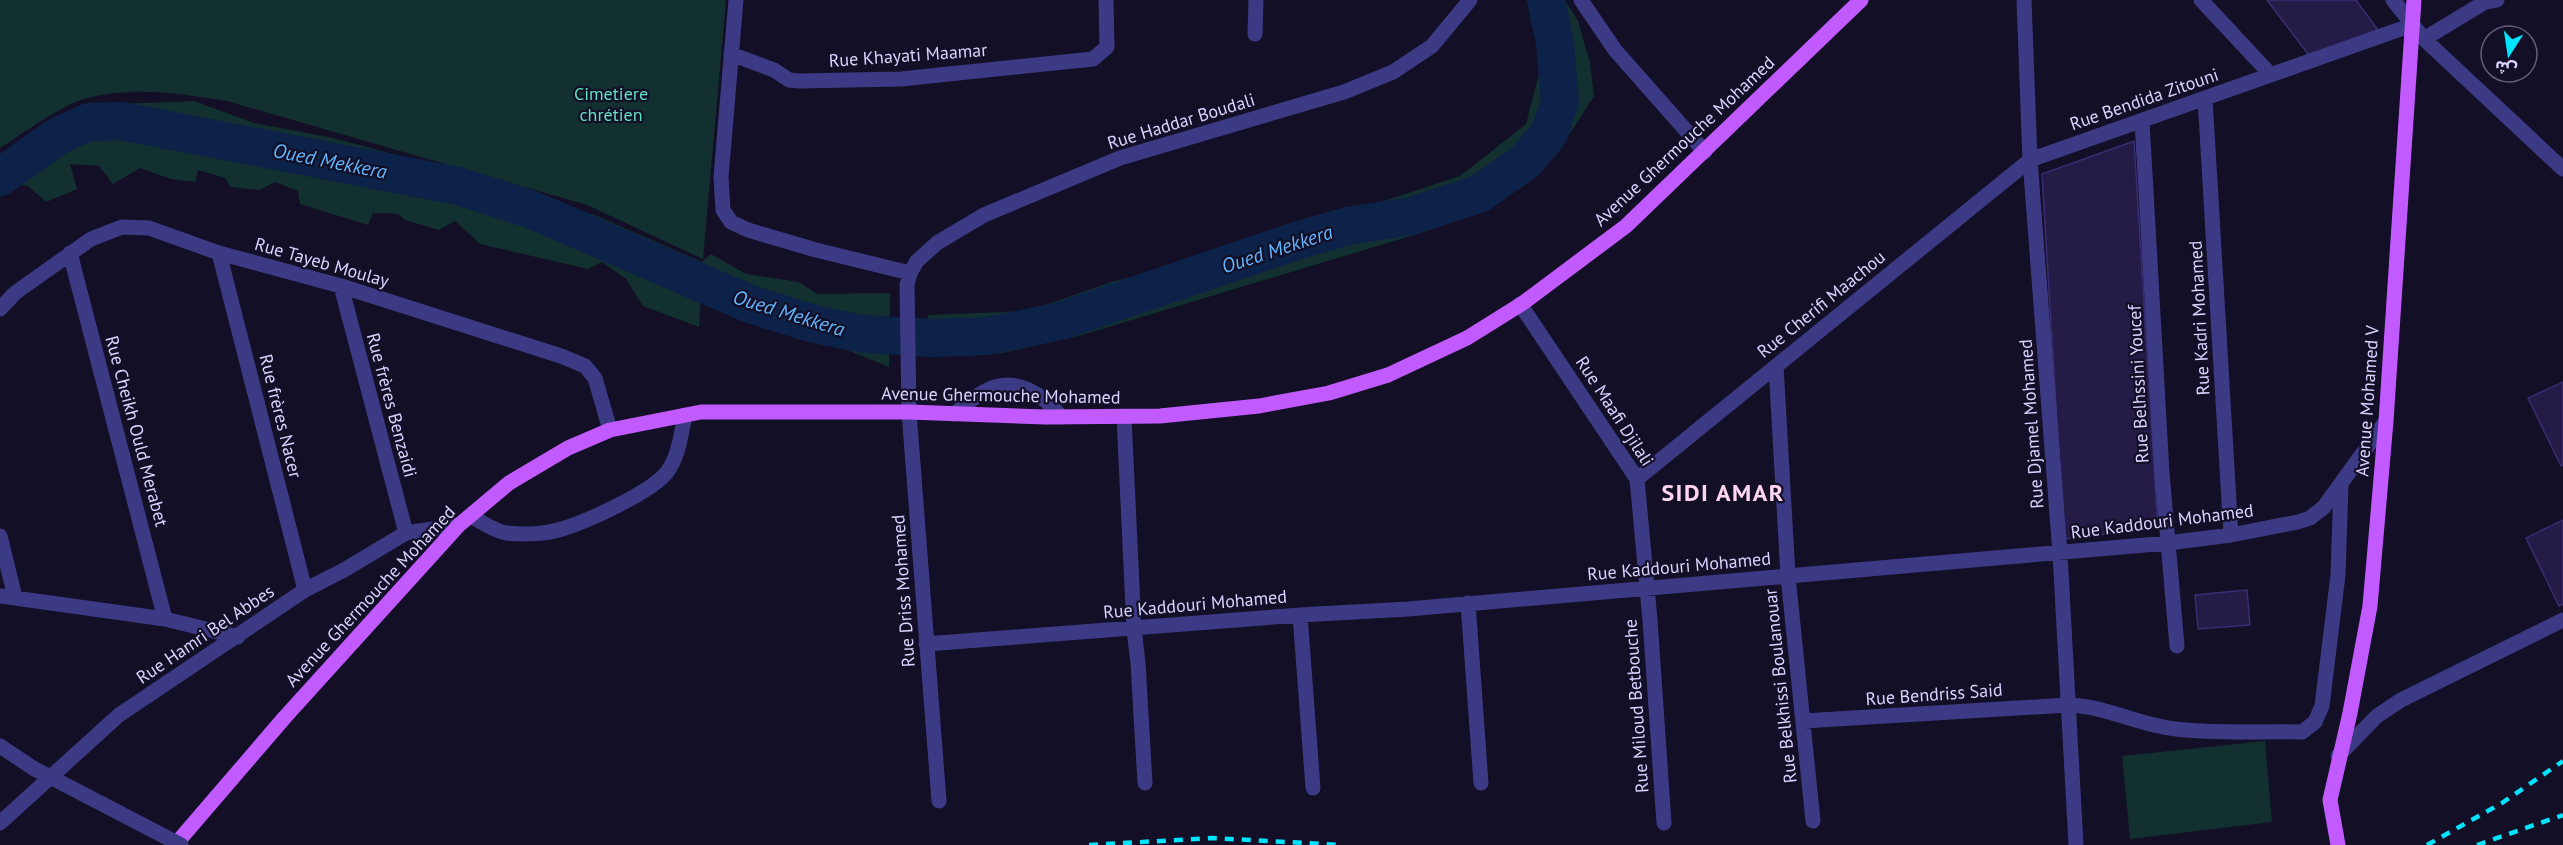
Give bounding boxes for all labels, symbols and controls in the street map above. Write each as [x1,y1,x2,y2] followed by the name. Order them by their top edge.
[2479,24,2539,84] north arrow
[828,38,988,72] street label: Rue Khayati Maamar
[1589,51,1779,231] street label: Avenue Ghermouche Mohamed
[2493,57,2519,81] text: ش
[2067,63,2221,135] street label: Rue Bendida Zitouni
[574,82,648,126] park label: Cimetiere chrétien
[1104,88,1258,154] street label: Rue Haddar Boudali
[271,137,389,185] water label: Oued Mekkera
[1218,219,1336,279] water label: Oued Mekkera
[252,232,392,292] street label: Rue Tayeb Moulay
[2183,240,2215,396] street label: Rue Kadri Mohamed
[1752,245,1890,363] street label: Rue Cherifi Maachou
[730,284,848,342] water label: Oued Mekkera
[2122,303,2154,464] street label: Rue Belhssini Youcef
[2350,324,2384,477] street label: Avenue Mohamed V
[362,330,422,480] street label: Rue frères Benzaidi
[100,333,174,529] street label: Rue Cheikh Ould Merabet
[2014,339,2048,509] street label: Rue Djamel Mohamed
[254,352,308,480] street label: Rue frères Nacer
[1571,352,1659,470] street label: Rue Maafi Djilali
[881,381,1121,409] street label: Avenue Ghermouche Mohamed
[1661,477,1785,508] district label: SIDI AMAR
[2069,498,2255,544] street label: Rue Kaddouri Mohamed
[280,501,460,691] street label: Avenue Ghermouche Mohamed
[886,514,920,668] street label: Rue Driss Mohamed
[1586,547,1772,585] street label: Rue Kaddouri Mohamed
[132,579,278,689] street label: Rue Hamri Bel Abbes
[1102,585,1288,623] street label: Rue Kaddouri Mohamed
[1758,588,1802,784] street label: Rue Belkhissi Boulanouar
[1618,618,1654,794] street label: Rue Miloud Betbouche
[1865,678,2003,710] street label: Rue Bendriss Said

